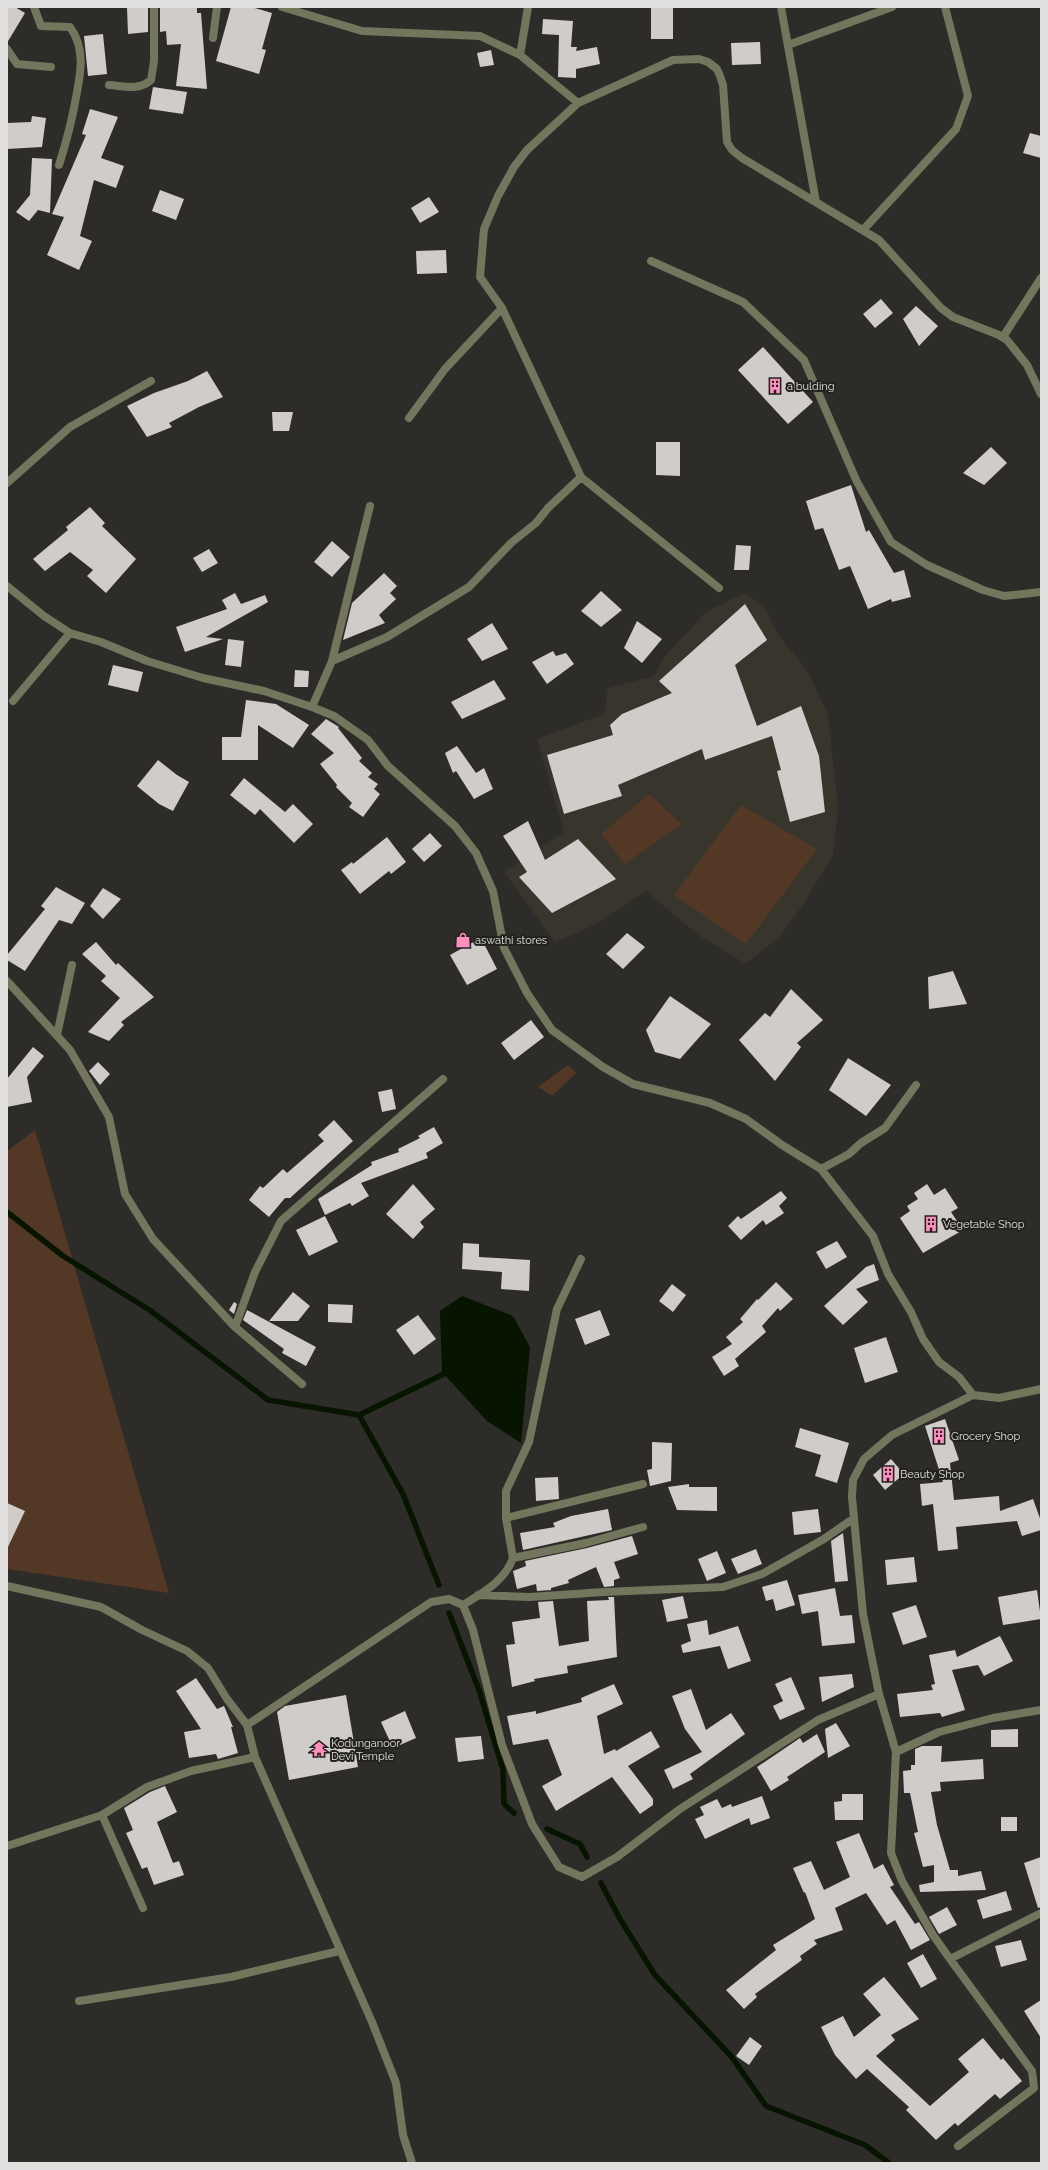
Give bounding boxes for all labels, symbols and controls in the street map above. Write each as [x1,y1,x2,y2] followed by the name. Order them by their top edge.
[766,377,784,395] building icon: a bulding
[787,380,835,393] place label: a bulding
[454,931,472,949] shop icon: aswathi stores
[475,934,547,947] place label: aswathi stores
[922,1215,940,1233] building icon: Vegetable Shop
[943,1218,1025,1231] place label: Vegetable Shop
[930,1427,948,1445] building icon: Grocery Shop
[951,1430,1021,1443] place label: Grocery Shop
[879,1465,897,1483] building icon: Beauty Shop
[900,1468,965,1481] place label: Beauty Shop
[331,1737,400,1763] place label: Kodunganoor Devi Temple
[310,1740,328,1758] temple icon: Kodunganoor Devi Temple

